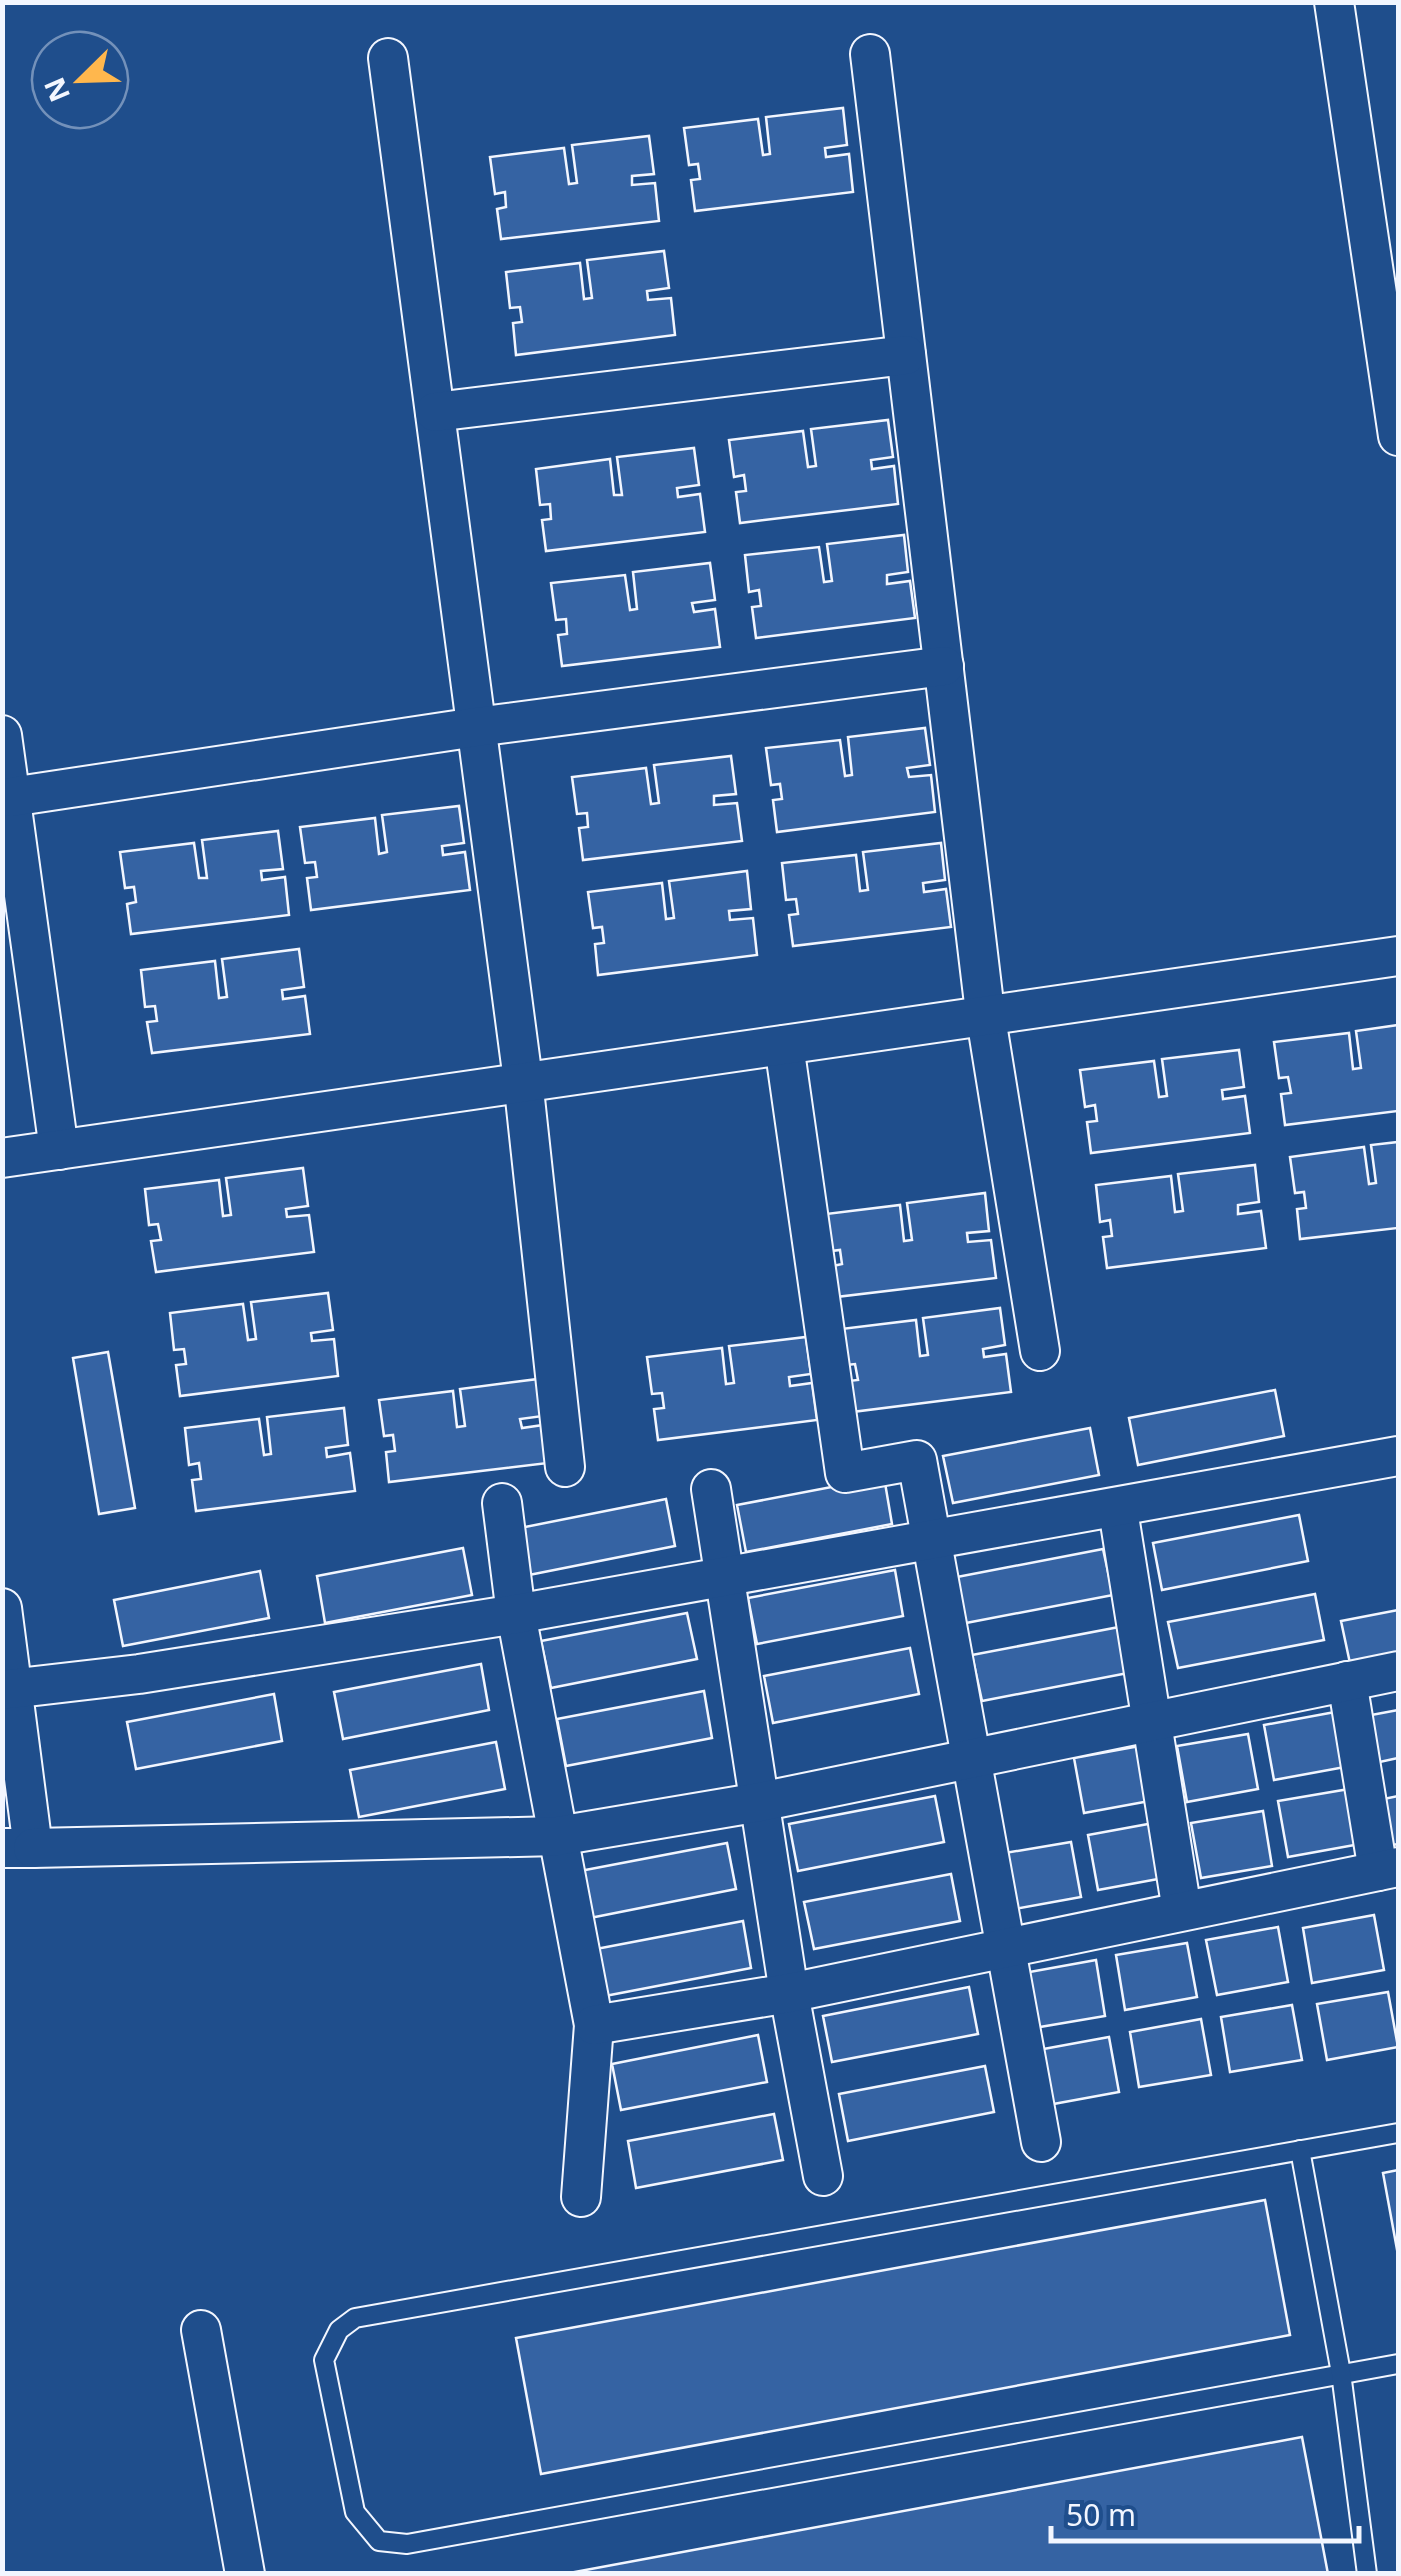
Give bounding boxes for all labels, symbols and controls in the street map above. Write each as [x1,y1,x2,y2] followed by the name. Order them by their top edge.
[30,30,130,130] north arrow
[34,72,78,108] text: N
[1051,2481,1358,2543] scale bar
[1066,2494,1136,2535] text: 50 m

